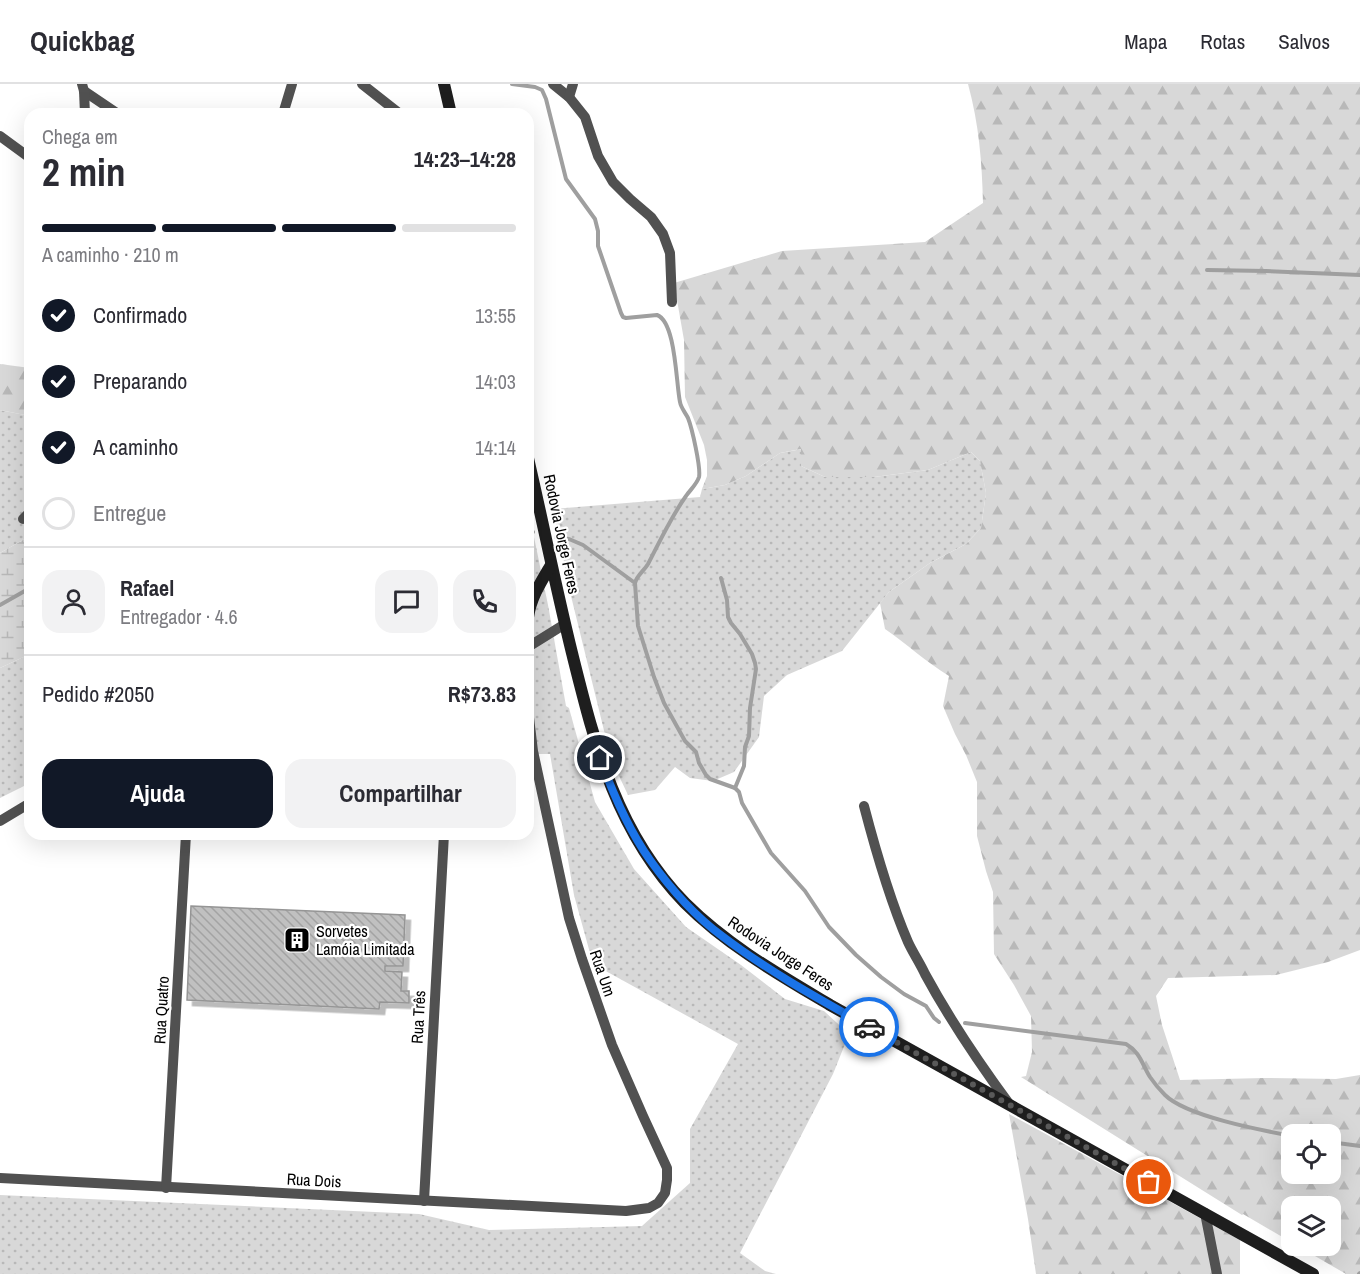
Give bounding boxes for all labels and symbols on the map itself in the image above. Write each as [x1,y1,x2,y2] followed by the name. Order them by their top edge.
[539,472,585,596] street label: Rodovia Jorge Feres
[574,732,625,783] pin
[724,911,838,995] street label: Rodovia Jorge Feres
[316,920,415,960] place label: Sorvetes Lamóia Limitada
[282,925,312,955] building icon: Sorvetes Lamóia Limitada
[585,947,621,999] street label: Rua Um
[148,976,174,1044] street label: Rua Quatro
[406,990,430,1044] street label: Rua Três
[839,997,899,1057] courier
[1123,1156,1174,1207] pin
[286,1168,342,1192] street label: Rua Dois

